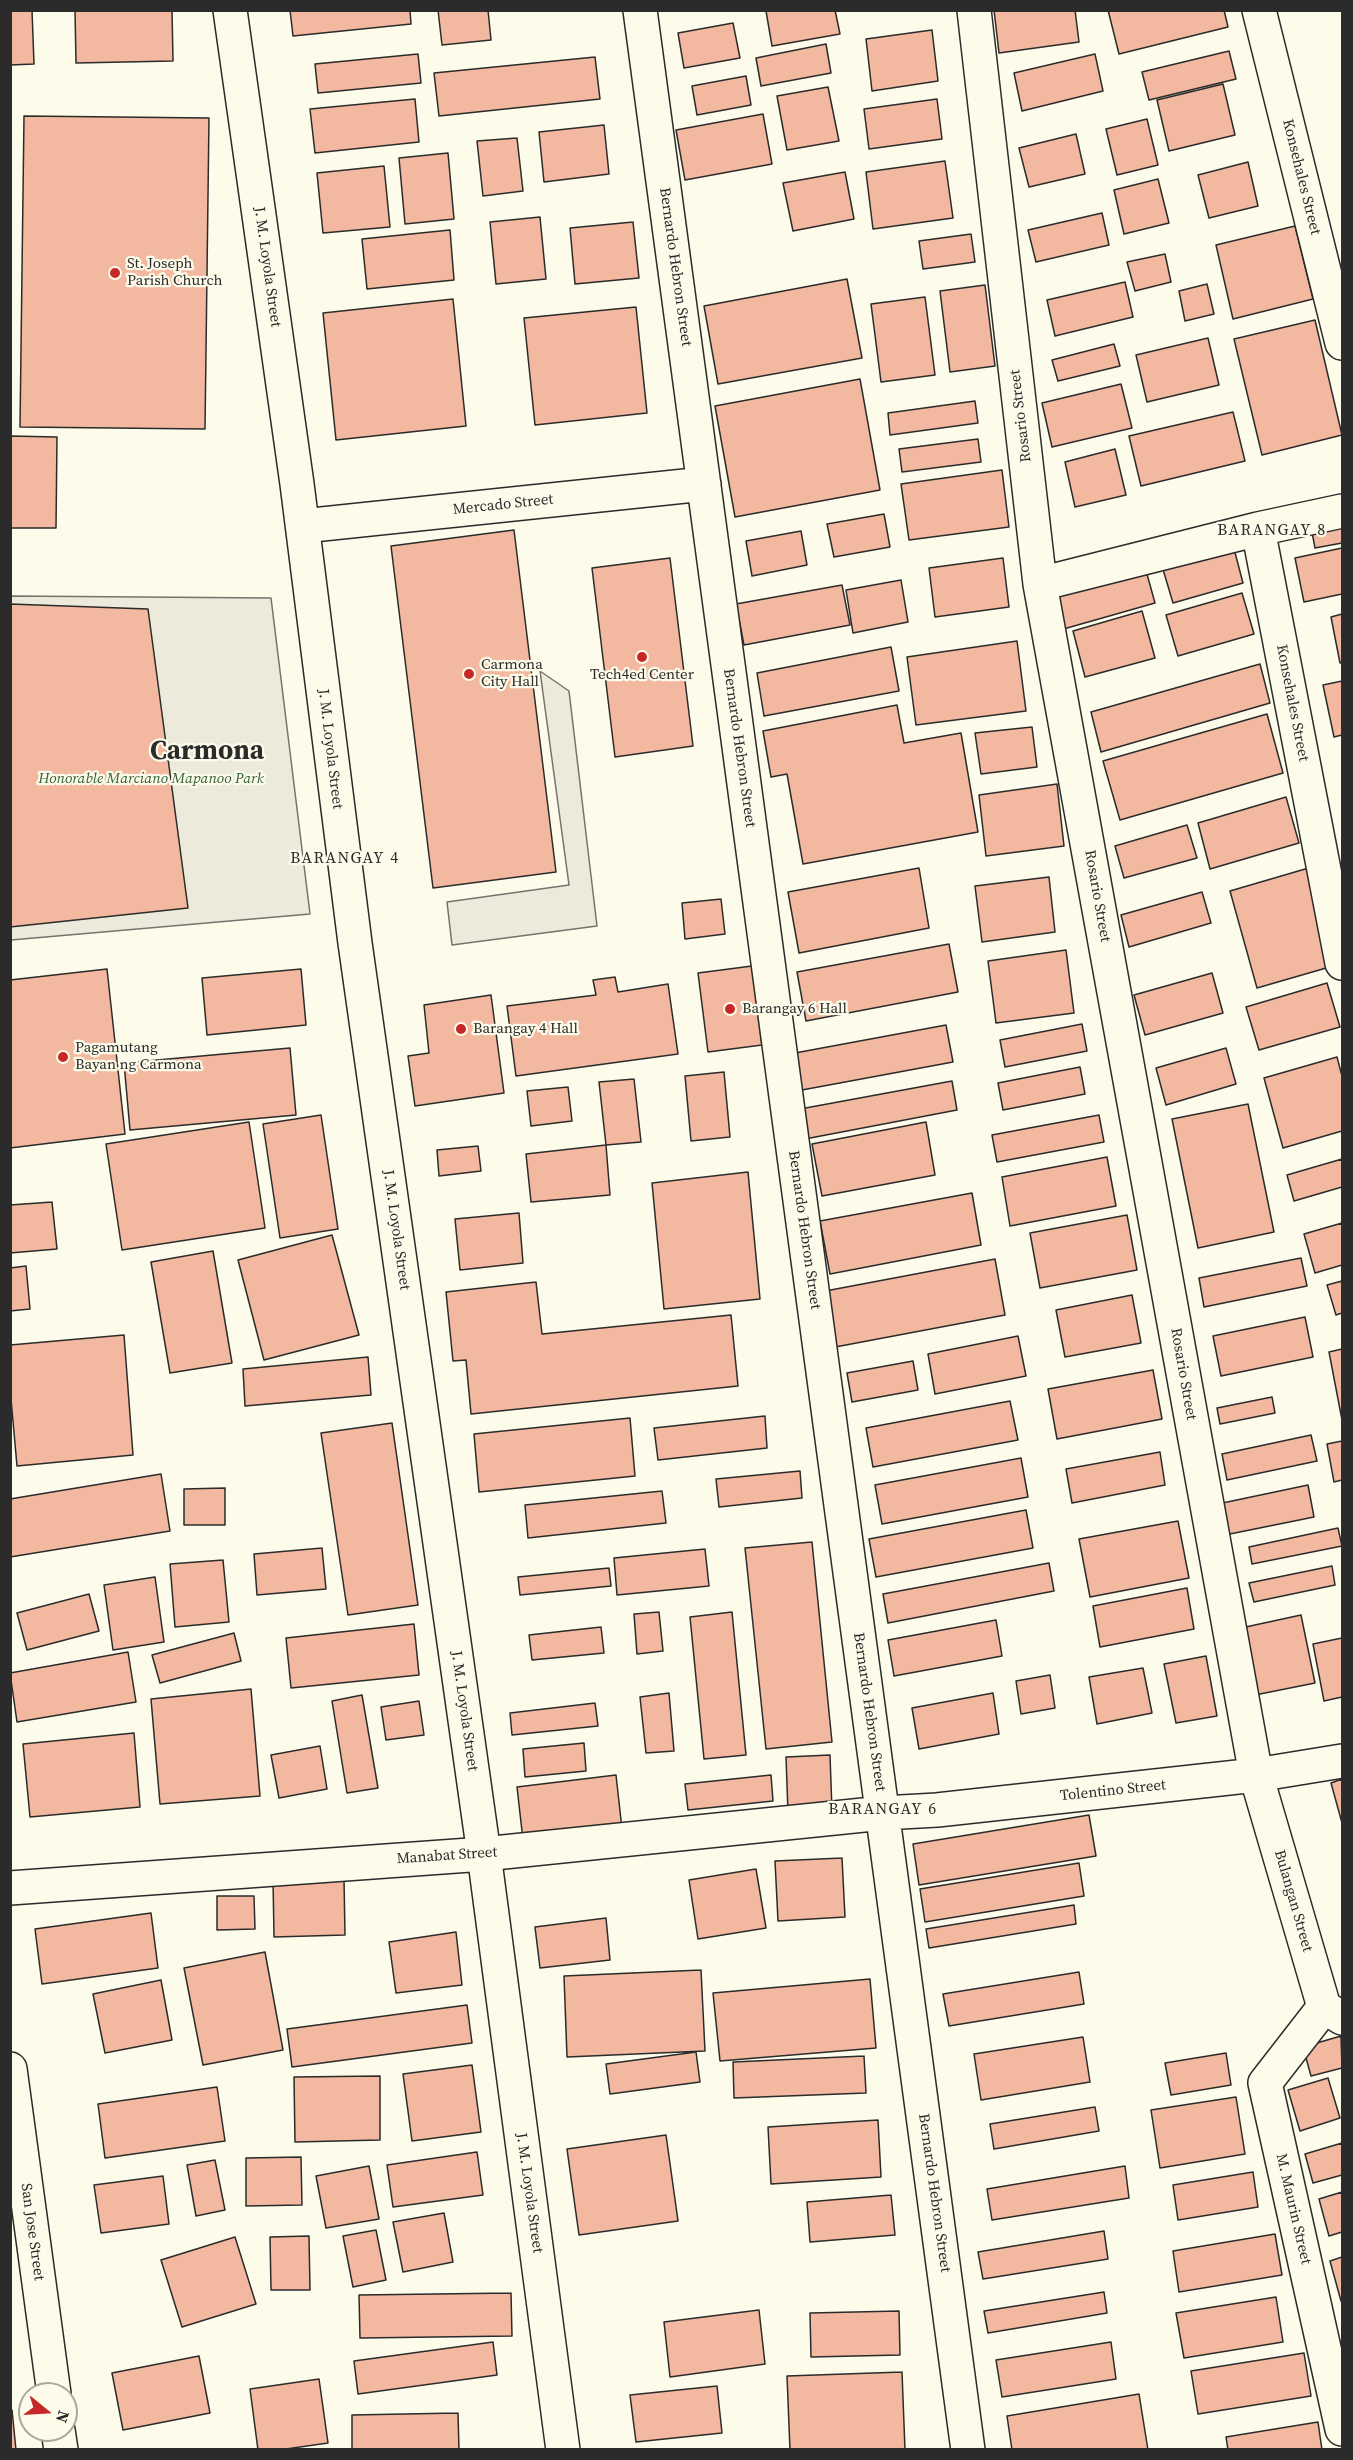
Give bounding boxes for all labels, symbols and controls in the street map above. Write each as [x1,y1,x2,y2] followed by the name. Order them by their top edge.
[1278,117,1324,237] street label: Konsehales Street
[655,187,695,347] street label: Bernardo Hebron Street
[250,206,284,328] street label: J. M. Loyola Street
[127,255,223,290] place label: St. Joseph Parish Church
[108,266,122,280] marker: St. Joseph Parish Church
[1006,369,1036,463] street label: Rosario Street
[452,491,554,519] street label: Mercado Street
[1217,521,1327,541] district label: BARANGAY 8
[1272,643,1312,763] street label: Konsehales Street
[635,650,649,664] marker: Tech4ed Center
[481,656,543,691] place label: Carmona City Hall
[590,666,694,684] place label: Tech4ed Center
[462,667,476,681] marker: Carmona City Hall
[719,668,759,828] street label: Bernardo Hebron Street
[314,688,346,810] street label: J. M. Loyola Street
[150,736,264,768] district label: Carmona
[38,770,264,788] park label: Honorable Marciano Mapanoo Park
[290,849,400,869] district label: BARANGAY 4
[1080,849,1114,943] street label: Rosario Street
[742,1000,847,1018] place label: Barangay 6 Hall
[723,1002,737,1016] marker: Barangay 6 Hall
[473,1020,578,1038] place label: Barangay 4 Hall
[454,1022,468,1036] marker: Barangay 4 Hall
[75,1039,202,1074] place label: Pagamutang Bayan ng Carmona
[56,1050,70,1064] marker: Pagamutang Bayan ng Carmona
[784,1150,824,1310] street label: Bernardo Hebron Street
[379,1169,413,1291] street label: J. M. Loyola Street
[1166,1327,1200,1421] street label: Rosario Street
[849,1632,889,1792] street label: Bernardo Hebron Street
[447,1650,481,1772] street label: J. M. Loyola Street
[1059,1777,1167,1805] street label: Tolentino Street
[828,1800,938,1820] district label: BARANGAY 6
[396,1844,498,1868] street label: Manabat Street
[1270,1848,1316,1954] street label: Bulangan Street
[914,2113,954,2273] street label: Bernardo Hebron Street
[512,2132,546,2254] street label: J. M. Loyola Street
[1271,2152,1315,2266] street label: M. Maurin Street
[16,2182,48,2282] street label: San Jose Street
[18,2382,78,2442] north arrow
[51,2408,75,2426] text: N

